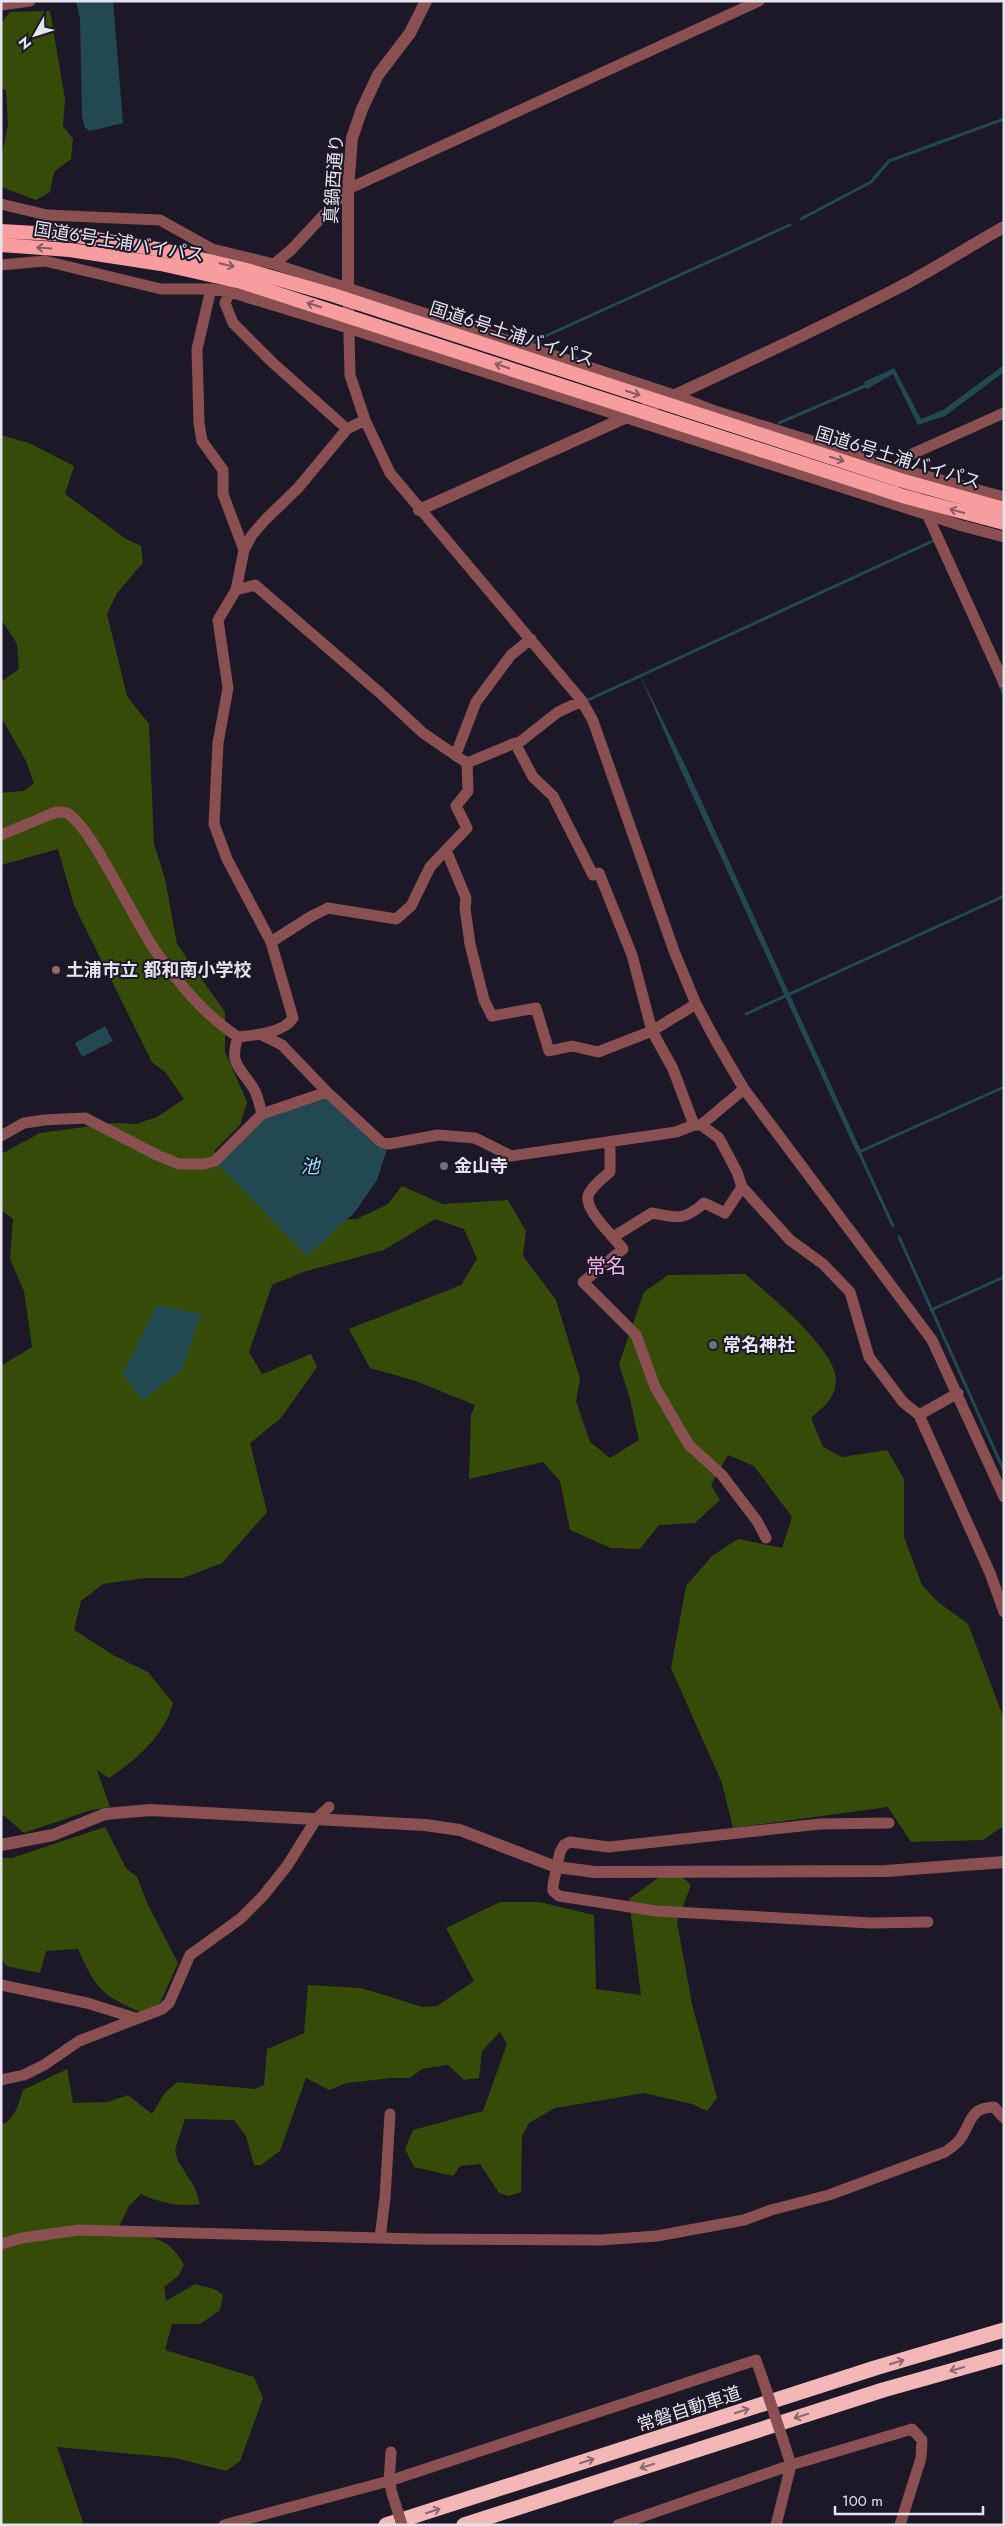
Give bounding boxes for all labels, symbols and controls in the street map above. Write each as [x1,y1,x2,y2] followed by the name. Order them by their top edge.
[10,10,60,60] north arrow
[14,33,36,54] text: N
[318,133,350,225] street label: 真鍋西通り
[32,216,206,268] street label: 国道6号土浦バイパス
[36,243,52,253] one-way arrow
[219,261,235,270] one-way arrow
[426,295,598,373] street label: 国道6号土浦バイパス
[306,300,322,310] one-way arrow
[494,360,510,370] one-way arrow
[624,389,640,398] one-way arrow
[812,420,984,496] street label: 国道6号土浦バイパス
[829,455,845,465] one-way arrow
[949,505,965,515] one-way arrow
[66,957,251,983] place label: 土浦市立 都和南小学校
[50,964,62,976] marker: 土浦市立 都和南小学校
[300,1153,321,1180] water label: 池
[454,1153,508,1179] place label: 金山寺
[438,1160,450,1172] marker: 金山寺
[586,1252,626,1281] district label: 常名
[723,1332,795,1358] place label: 常名神社
[707,1339,719,1351] marker: 常名神社
[888,2356,904,2366] one-way arrow
[949,2364,965,2374] one-way arrow
[634,2380,744,2438] street label: 常磐自動車道
[734,2406,750,2416] one-way arrow
[794,2412,810,2421] one-way arrow
[579,2456,595,2465] one-way arrow
[639,2461,655,2471] one-way arrow
[835,2484,982,2516] scale bar
[842,2490,883,2512] text: 100 m
[424,2505,440,2515] one-way arrow

